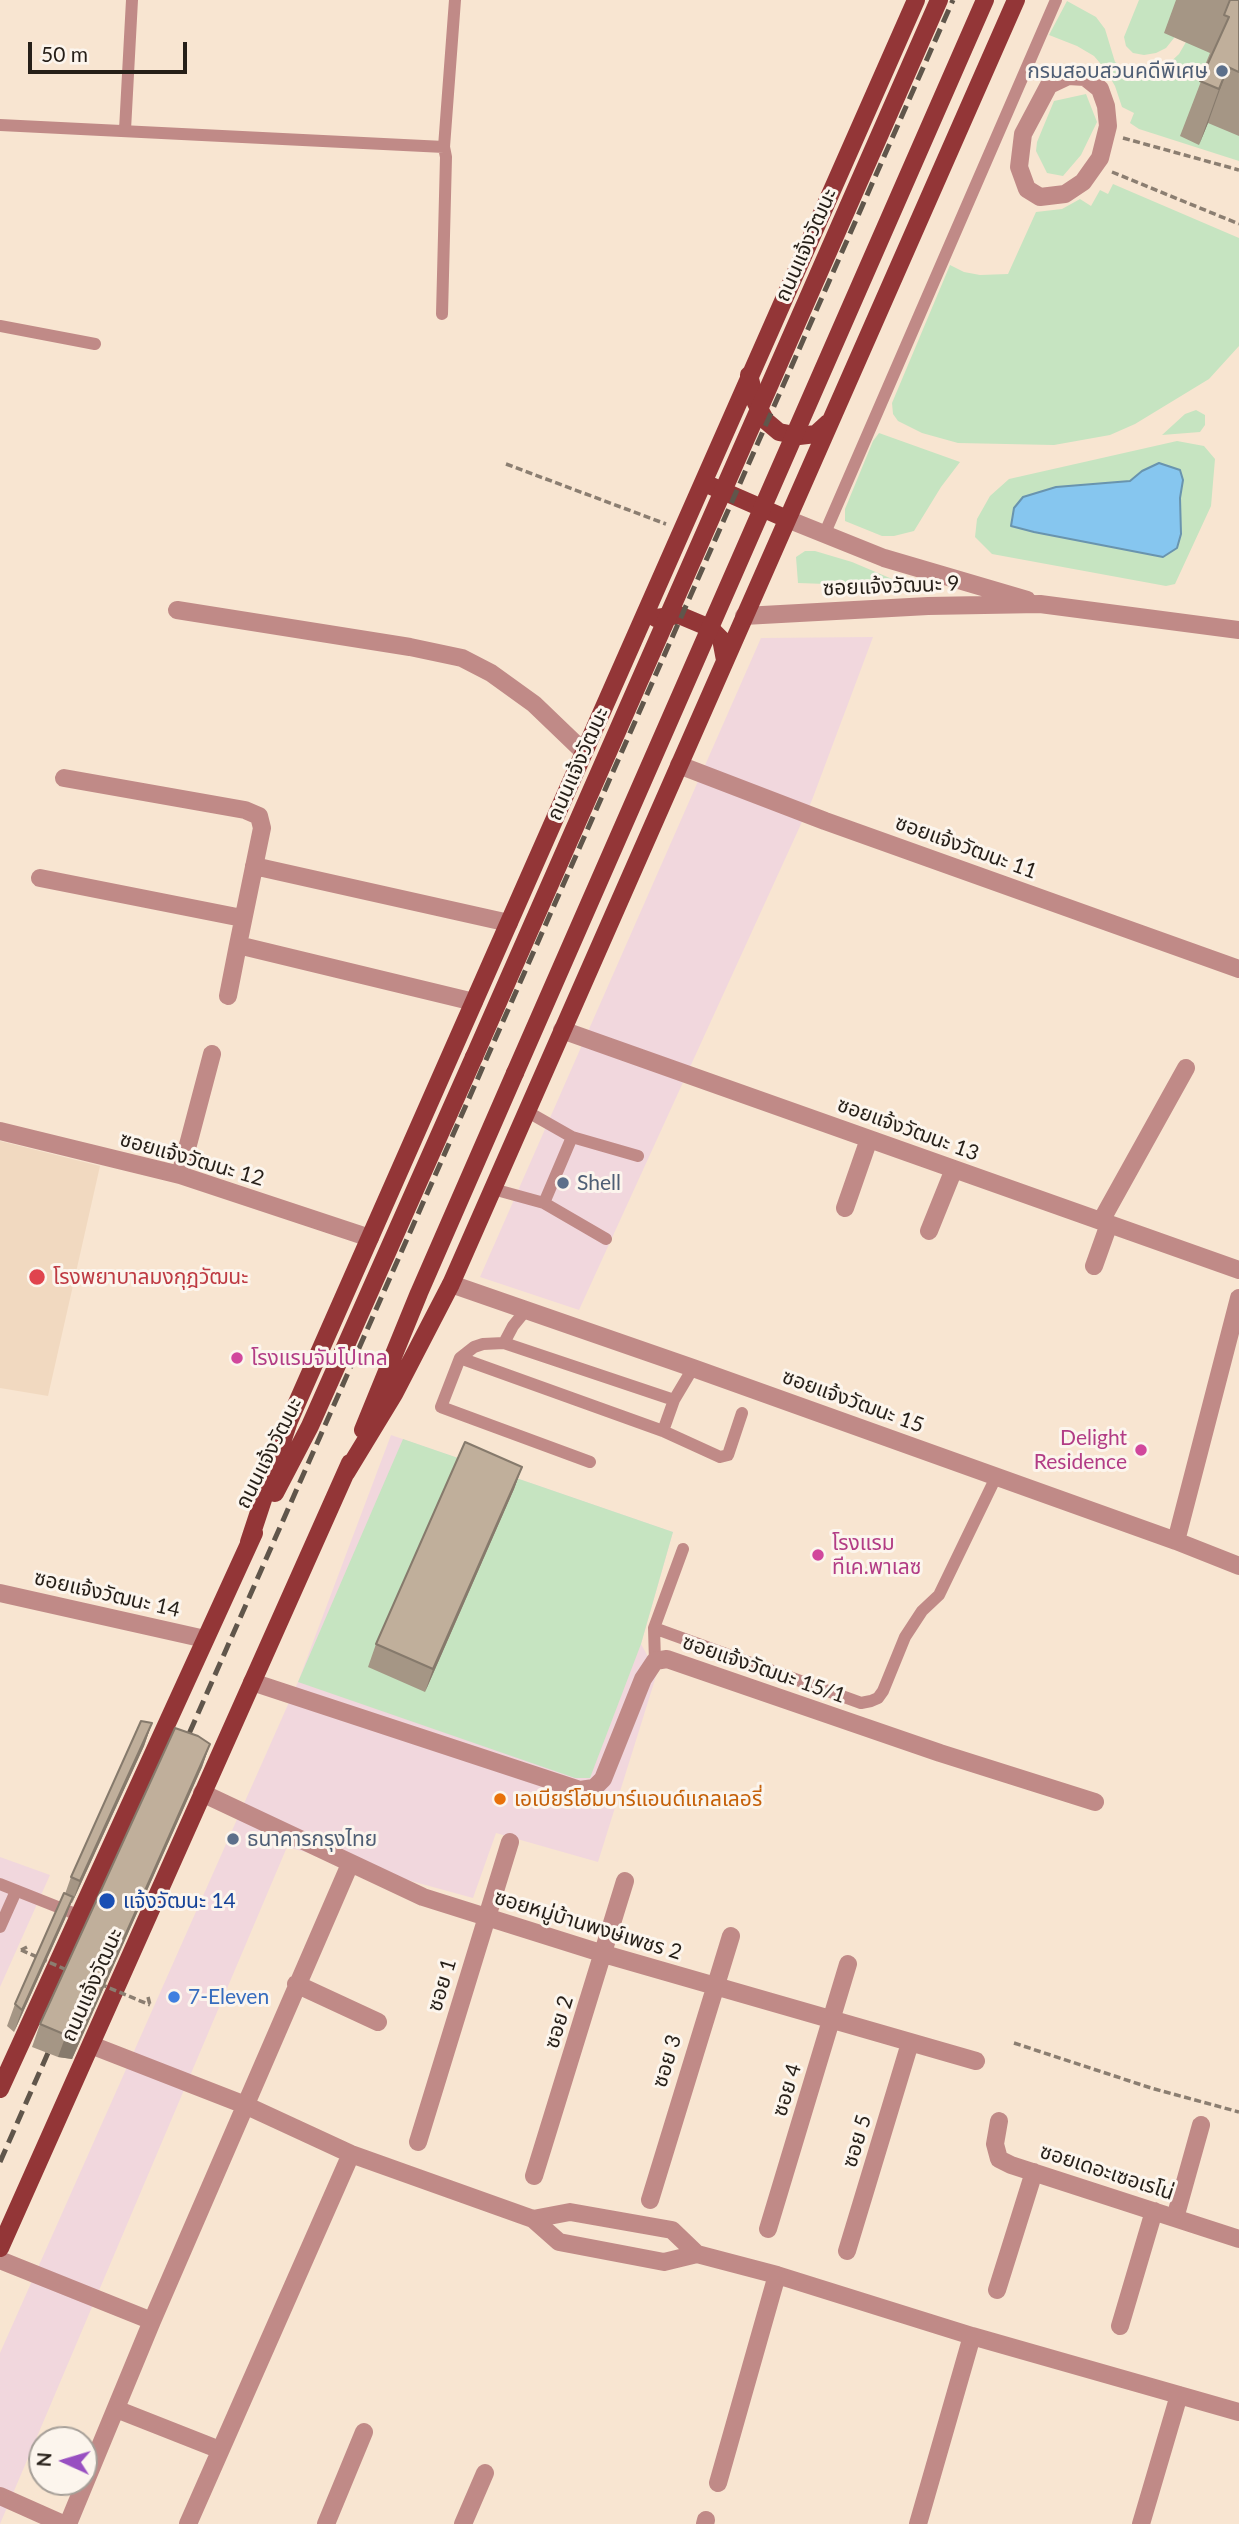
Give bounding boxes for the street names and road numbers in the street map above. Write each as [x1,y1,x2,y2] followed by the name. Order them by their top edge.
[770,184,842,306] street label: ถนนแจ้งวัฒนะ
[822,571,960,601] street label: ซอยแจ้งวัฒนะ 9
[542,703,614,825] street label: ถนนแจ้งวัฒนะ
[892,810,1040,884] street label: ซอยแจ้งวัฒนะ 11
[834,1092,982,1166] street label: ซอยแจ้งวัฒนะ 13
[117,1126,267,1192] street label: ซอยแจ้งวัฒนะ 12
[779,1364,927,1438] street label: ซอยแจ้งวัฒนะ 15
[230,1393,308,1513] street label: ถนนแจ้งวัฒนะ
[32,1565,182,1623] street label: ซอยแจ้งวัฒนะ 14
[679,1629,849,1709] street label: ซอยแจ้งวัฒนะ 15/1
[491,1885,685,1965] street label: ซอยหมู่บ้านพงษ์เพชร 2
[56,1924,128,2046] street label: ถนนแจ้งวัฒนะ
[422,1956,462,2014] street label: ซอย 1
[539,1993,579,2051] street label: ซอย 2
[647,2032,687,2090] street label: ซอย 3
[767,2061,807,2119] street label: ซอย 4
[837,2112,877,2170] street label: ซอย 5
[1037,2138,1177,2206] street label: ซอยเดอะเซอเรโน่

